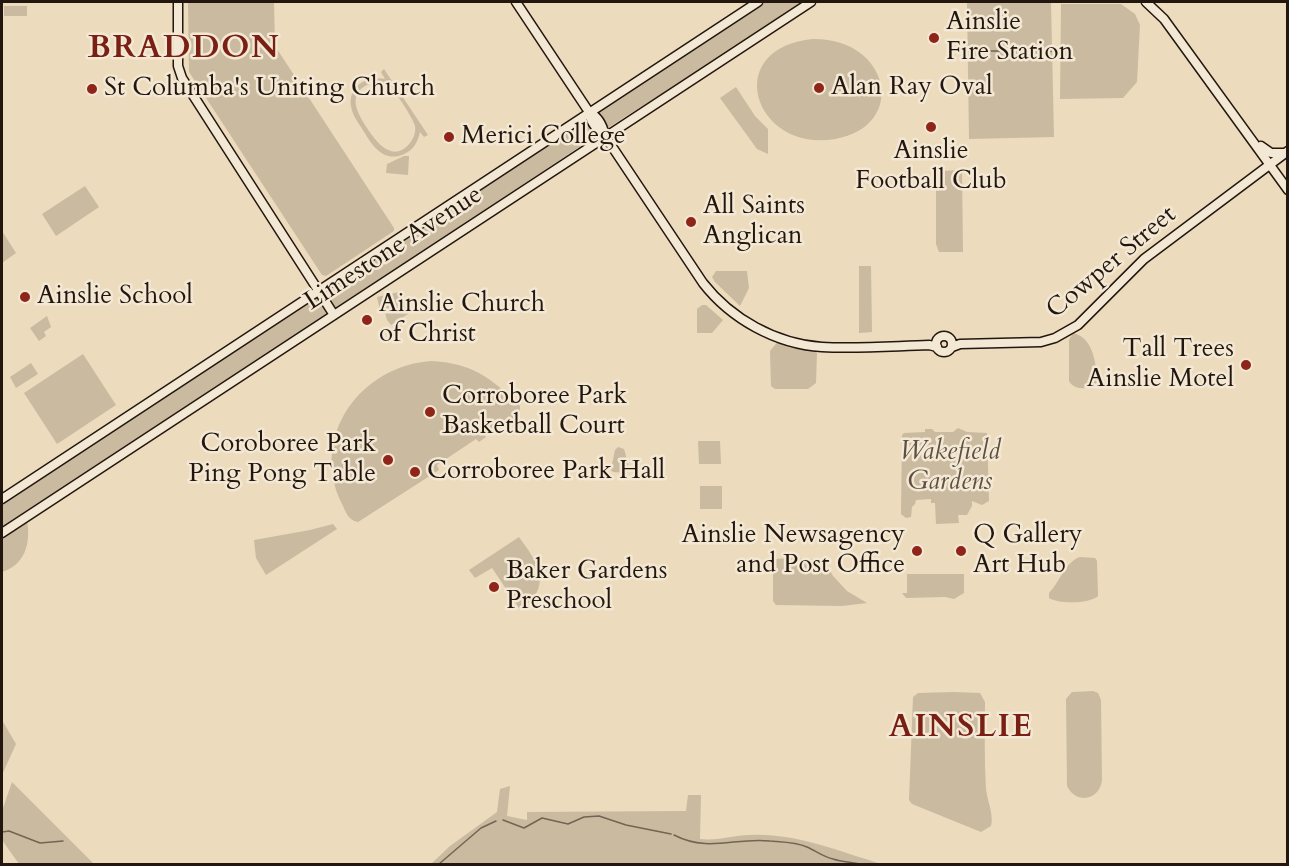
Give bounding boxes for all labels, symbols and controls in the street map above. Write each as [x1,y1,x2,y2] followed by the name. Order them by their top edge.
[946,7,1073,68] place label: Ainslie Fire Station
[88,31,280,69] district label: BRADDON
[927,31,941,45] marker: Ainslie Fire Station
[831,72,993,104] place label: Alan Ray Oval
[104,73,435,105] place label: St Columba's Uniting Church
[812,81,826,95] marker: Alan Ray Oval
[85,82,99,96] marker: St Columba's Uniting Church
[924,120,938,134] marker: Ainslie Football Club
[461,121,626,153] place label: Merici College
[442,130,456,144] marker: Merici College
[855,136,1007,198] place label: Ainslie Football Club
[299,180,489,318] street label: Limestone Avenue
[703,191,805,252] place label: All Saints Anglican
[1041,200,1183,326] street label: Cowper Street
[684,215,698,229] marker: All Saints Anglican
[37,281,193,313] place label: Ainslie School
[379,289,545,350] place label: Ainslie Church of Christ
[18,290,32,304] marker: Ainslie School
[360,313,374,327] marker: Ainslie Church of Christ
[1087,334,1234,396] place label: Tall Trees Ainslie Motel
[1239,358,1253,372] marker: Tall Trees Ainslie Motel
[442,381,627,442] place label: Corroboree Park Basketball Court
[423,405,437,419] marker: Corroboree Park Basketball Court
[189,429,376,490] place label: Coroboree Park Ping Pong Table
[900,437,1000,498] park label: Wakefield Gardens
[381,453,395,467] marker: Coroboree Park Ping Pong Table
[427,456,665,488] place label: Corroboree Park Hall
[408,465,422,479] marker: Corroboree Park Hall
[681,520,905,582] place label: Ainslie Newsagency and Post Office
[973,520,1082,582] place label: Q Gallery Art Hub
[910,544,924,558] marker: Ainslie Newsagency and Post Office
[954,544,968,558] marker: Q Gallery Art Hub
[506,556,668,618] place label: Baker Gardens Preschool
[487,580,501,594] marker: Baker Gardens Preschool
[889,710,1033,748] district label: AINSLIE

